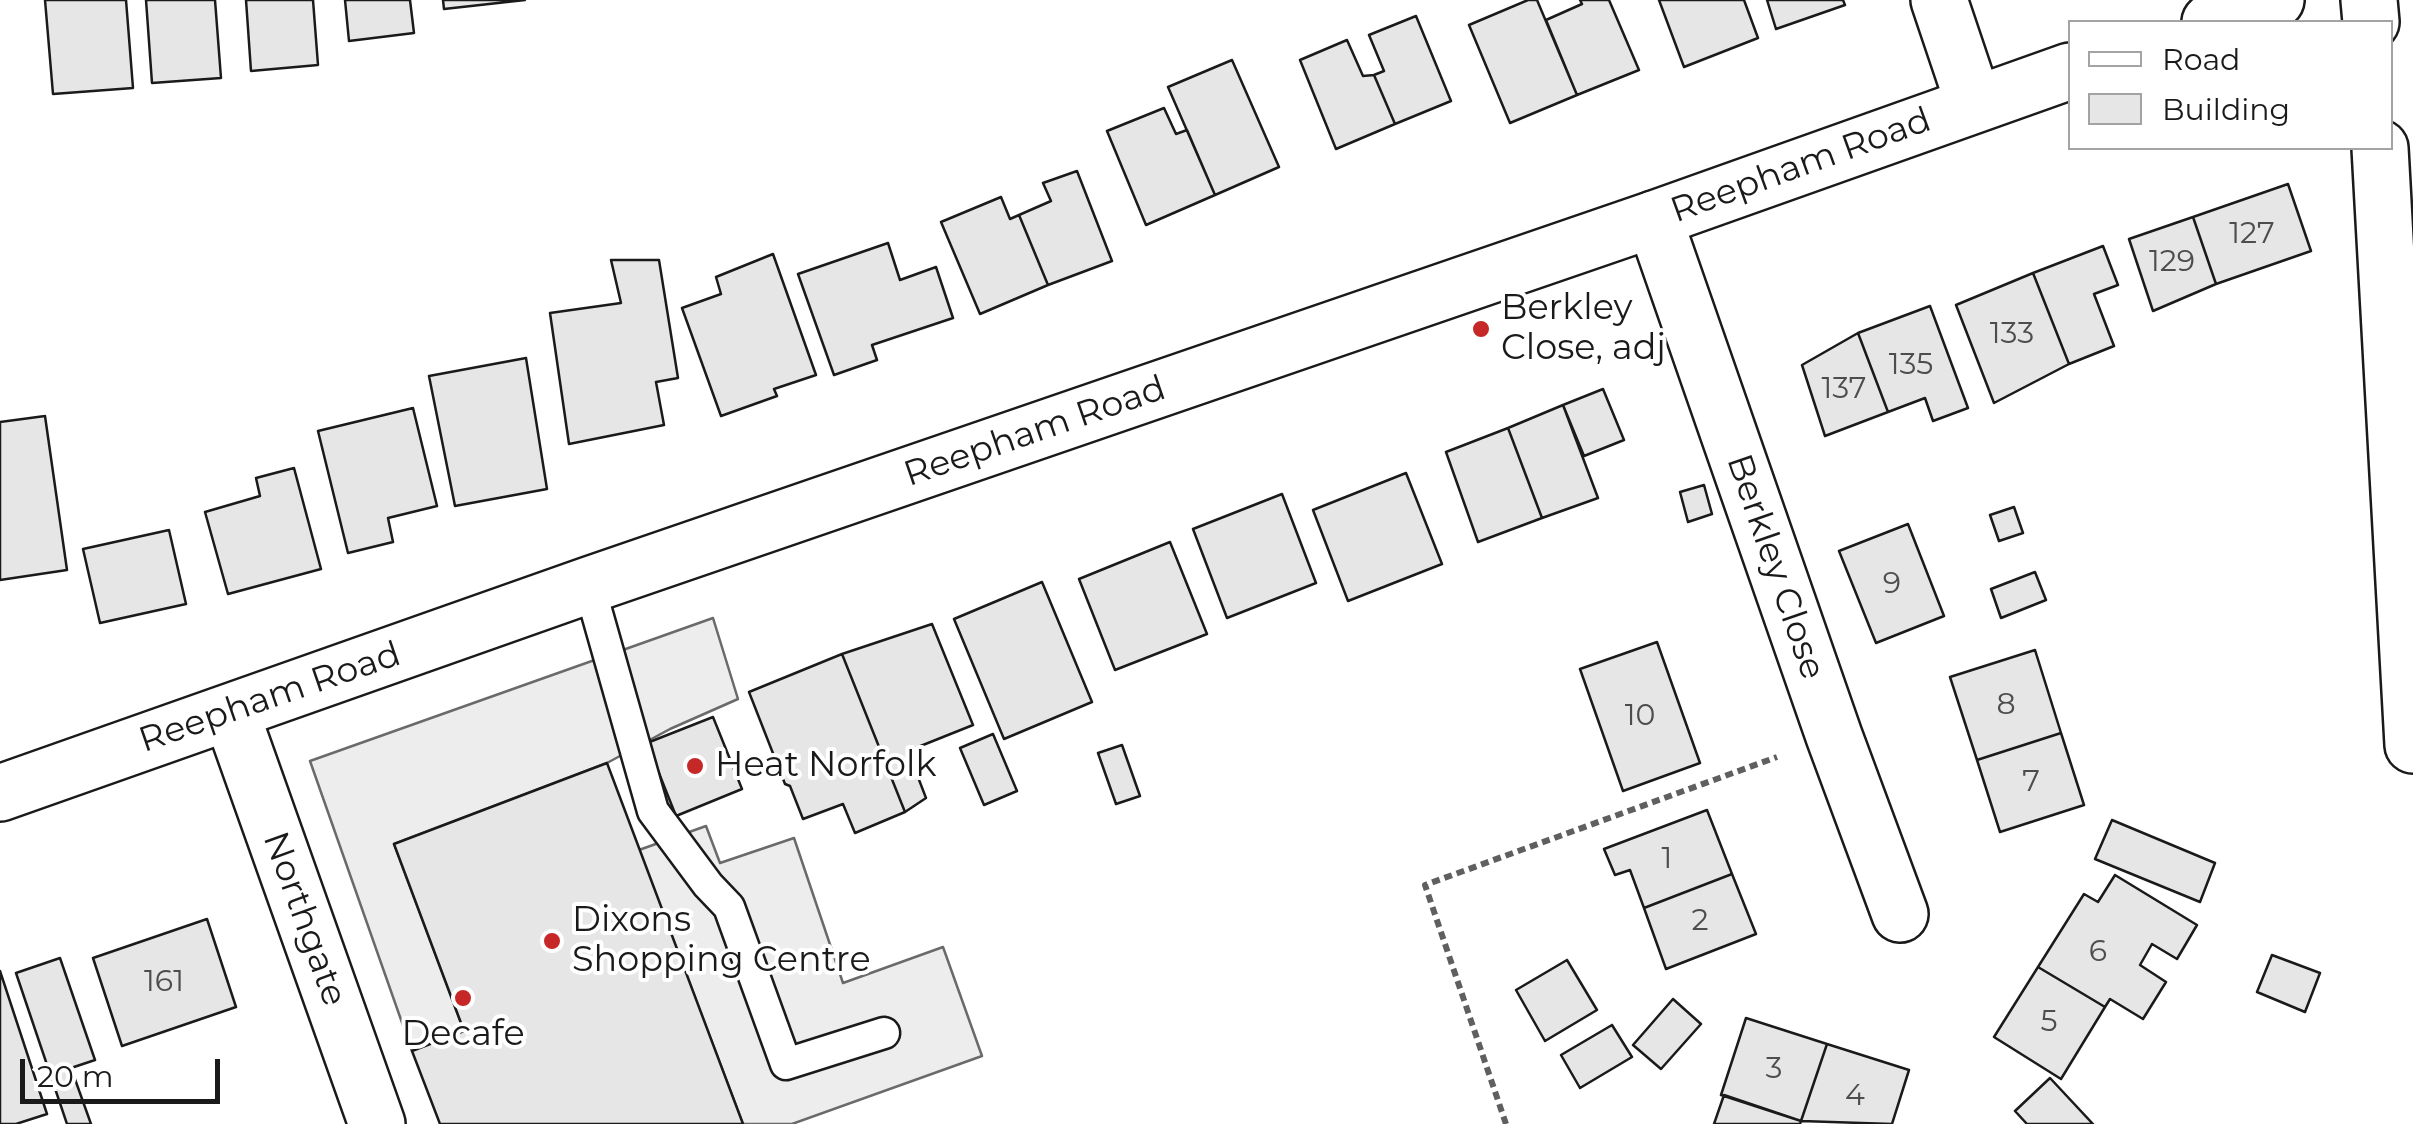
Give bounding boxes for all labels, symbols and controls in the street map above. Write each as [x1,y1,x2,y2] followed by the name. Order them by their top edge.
[2068,20,2393,150] legend
[2162,41,2240,78] text: Road
[2162,91,2290,128] text: Building
[1665,100,1937,232] street label: Reepham Road
[2229,216,2275,252] house number: 127
[2149,244,2195,280] house number: 129
[1501,288,1666,370] place label: Berkley Close, adj
[1990,316,2034,352] house number: 133
[1470,318,1492,340] marker: Berkley Close, adj
[1889,347,1933,383] house number: 135
[899,368,1171,496] street label: Reepham Road
[1821,371,1867,407] house number: 137
[1717,449,1833,685] street label: Berkley Close
[1883,566,1901,602] house number: 9
[134,634,406,762] street label: Reepham Road
[1996,687,2016,723] house number: 8
[1625,698,1655,734] house number: 10
[715,745,936,787] place label: Heat Norfolk
[684,755,706,777] marker: Heat Norfolk
[2022,764,2040,800] house number: 7
[253,826,355,1012] street label: Northgate
[1662,841,1672,877] house number: 1
[572,900,871,982] place label: Dixons Shopping Centre
[1691,903,1709,939] house number: 2
[541,930,563,952] marker: Dixons Shopping Centre
[2089,934,2107,970] house number: 6
[144,964,184,1000] house number: 161
[452,987,474,1009] marker: Decafe
[2041,1004,2057,1040] house number: 5
[401,1014,525,1056] place label: Decafe
[25,1039,225,1101] scale bar
[1766,1051,1782,1087] house number: 3
[37,1058,114,1095] text: 20 m
[1845,1078,1865,1114] house number: 4

